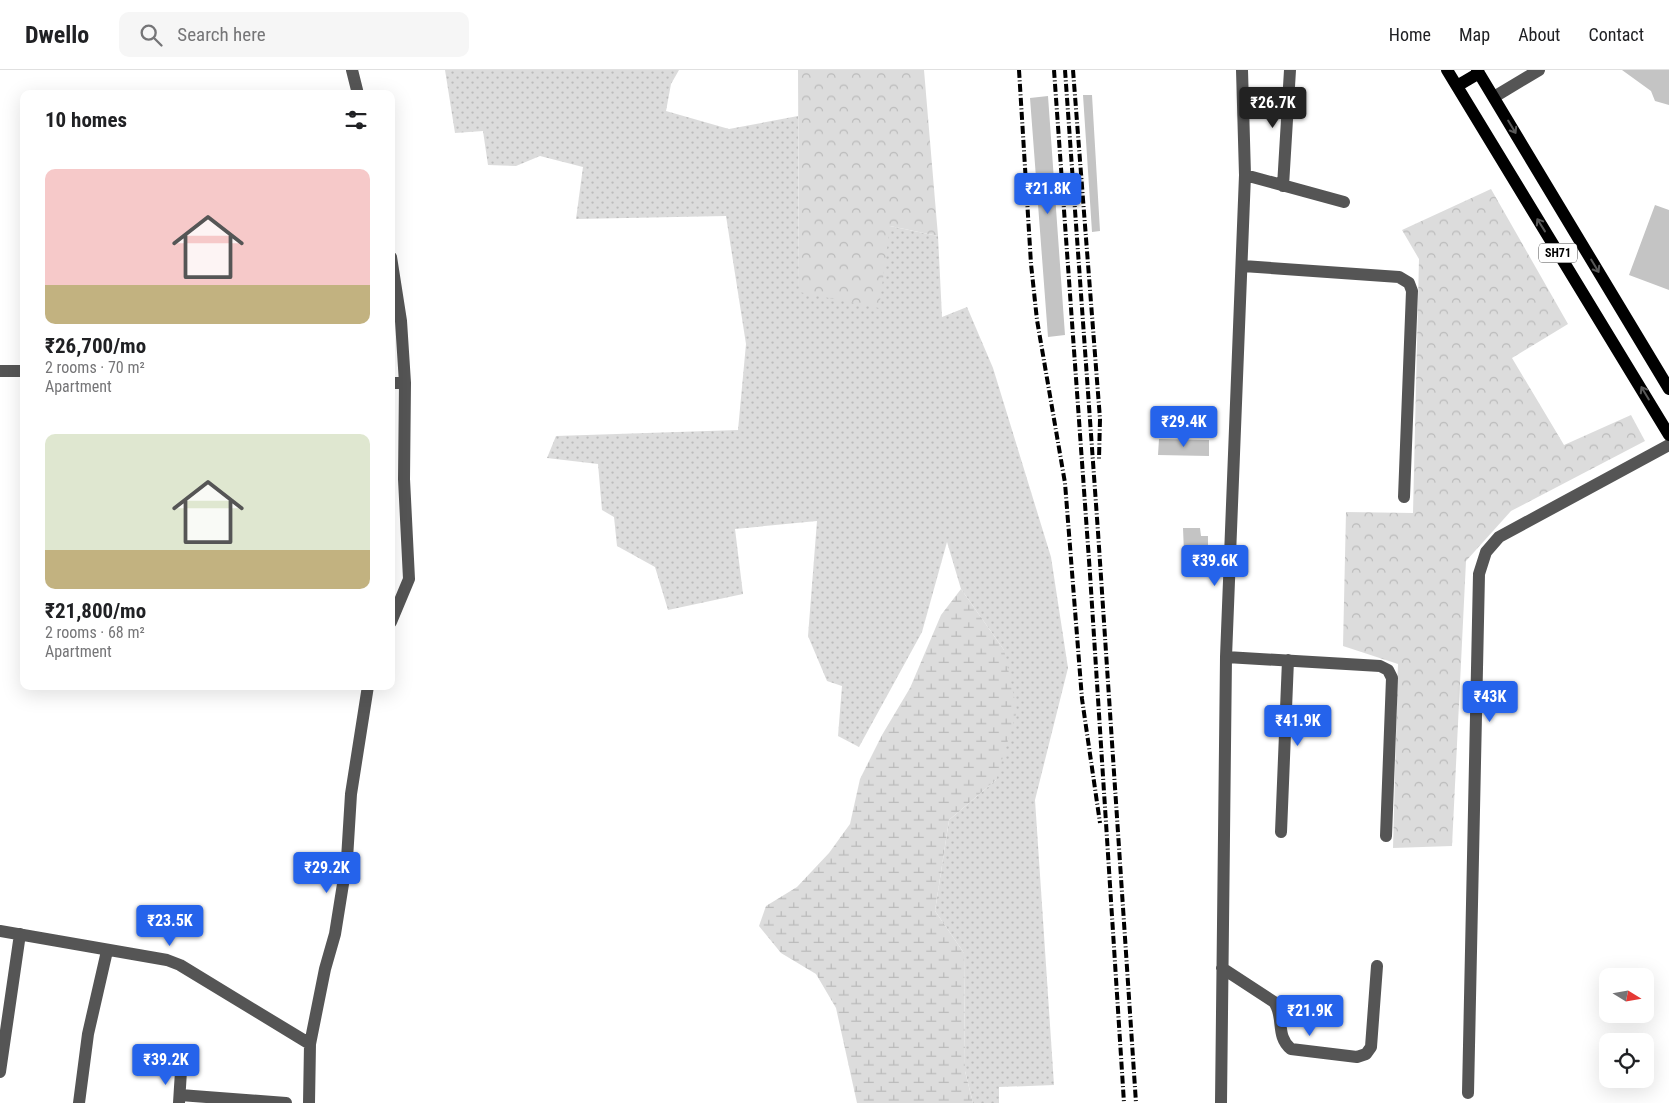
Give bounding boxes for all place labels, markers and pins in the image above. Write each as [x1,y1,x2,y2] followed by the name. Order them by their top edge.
[1232,87,1314,129] pin: ₹26.7K
[1007,172,1089,215] pin: ₹21.8K
[1143,406,1225,448] pin: ₹29.4K
[1174,544,1256,587] pin: ₹39.6K
[1460,680,1520,723] pin: ₹43K
[1257,704,1339,747] pin: ₹41.9K
[286,852,368,894] pin: ₹29.2K
[129,904,211,947] pin: ₹23.5K
[1269,994,1351,1037] pin: ₹21.9K
[125,1044,207,1086] pin: ₹39.2K

